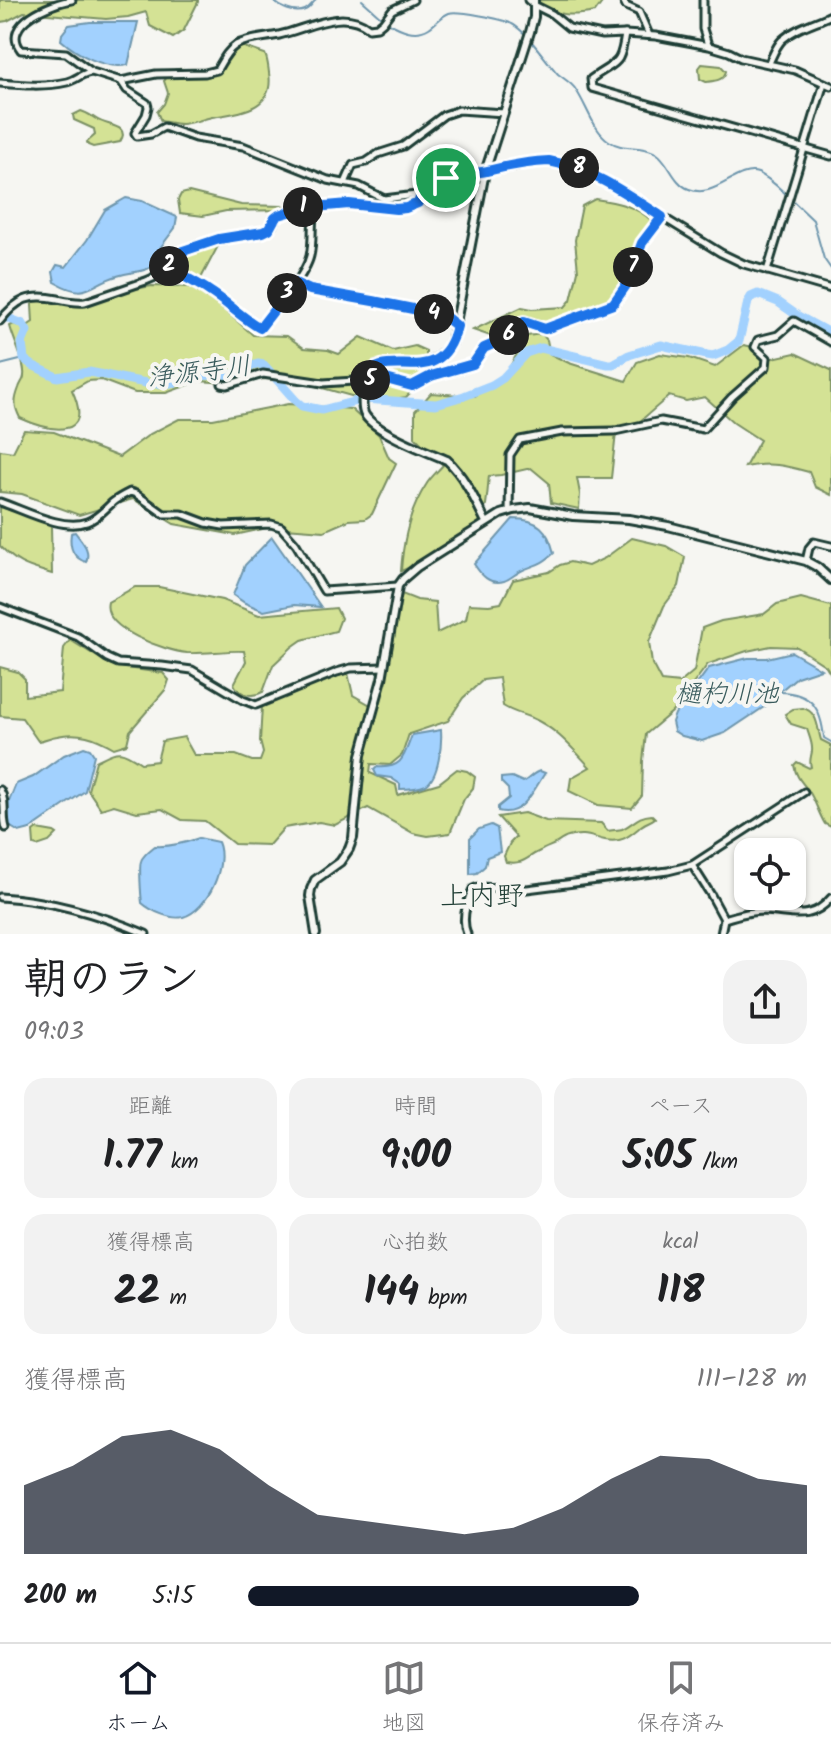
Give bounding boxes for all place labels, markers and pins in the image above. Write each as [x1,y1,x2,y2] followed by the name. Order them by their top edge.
[412,144,480,212] pin
[559,148,599,188] pin: 8
[283,187,323,227] pin: 1
[149,246,189,286] pin: 2
[613,247,653,287] pin: 7
[267,273,307,313] pin: 3
[414,294,454,334] pin: 4
[489,315,529,355] pin: 6
[350,360,390,400] pin: 5

